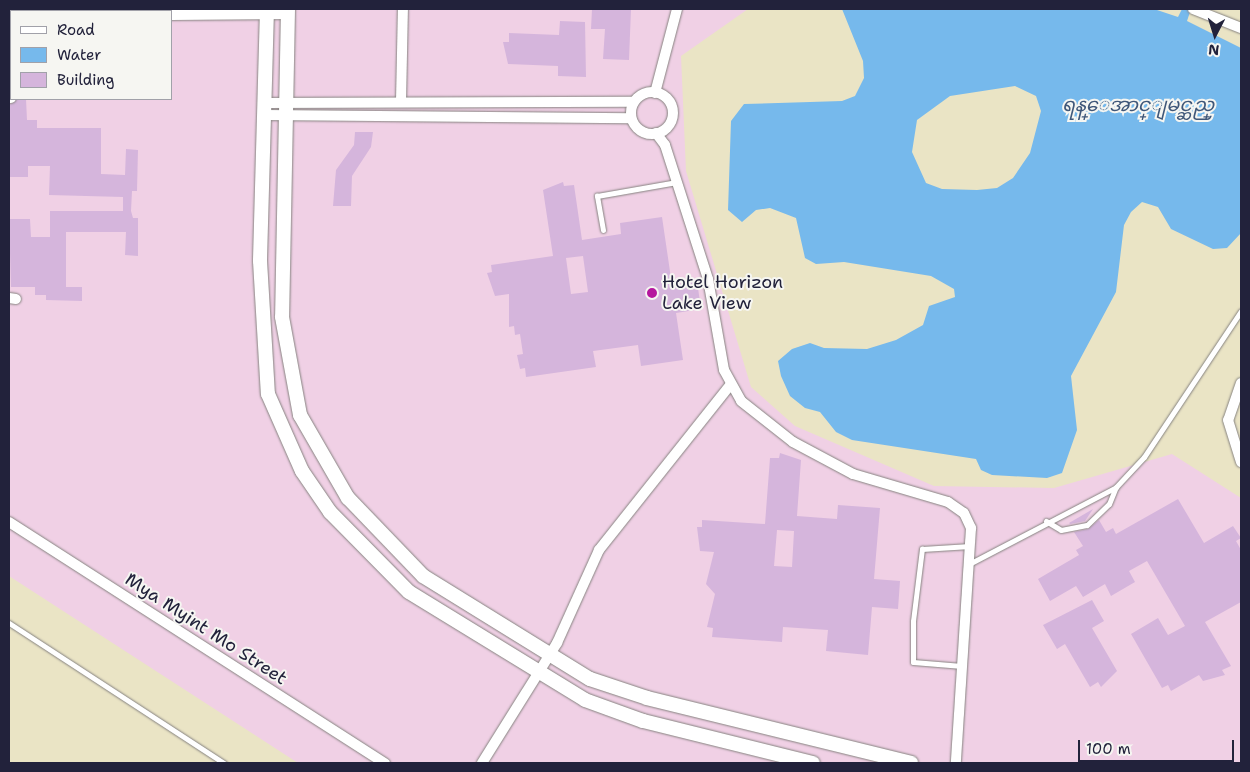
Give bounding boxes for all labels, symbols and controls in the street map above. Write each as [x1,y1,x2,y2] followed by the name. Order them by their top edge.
[10,10,172,100] legend
[1190,10,1240,60] north arrow
[57,20,95,40] text: Road
[1207,40,1220,59] text: N
[57,45,101,65] text: Water
[57,70,114,90] text: Building
[1062,94,1214,116] water label: ရန္ေအာင္ျမင္ဆည္
[662,272,783,314] place label: Hotel Horizon Lake View
[646,287,658,299] marker: Hotel Horizon Lake View
[121,569,291,689] street label: Mya Myint Mo Street
[1080,730,1236,762] scale bar
[1086,739,1131,759] text: 100 m

